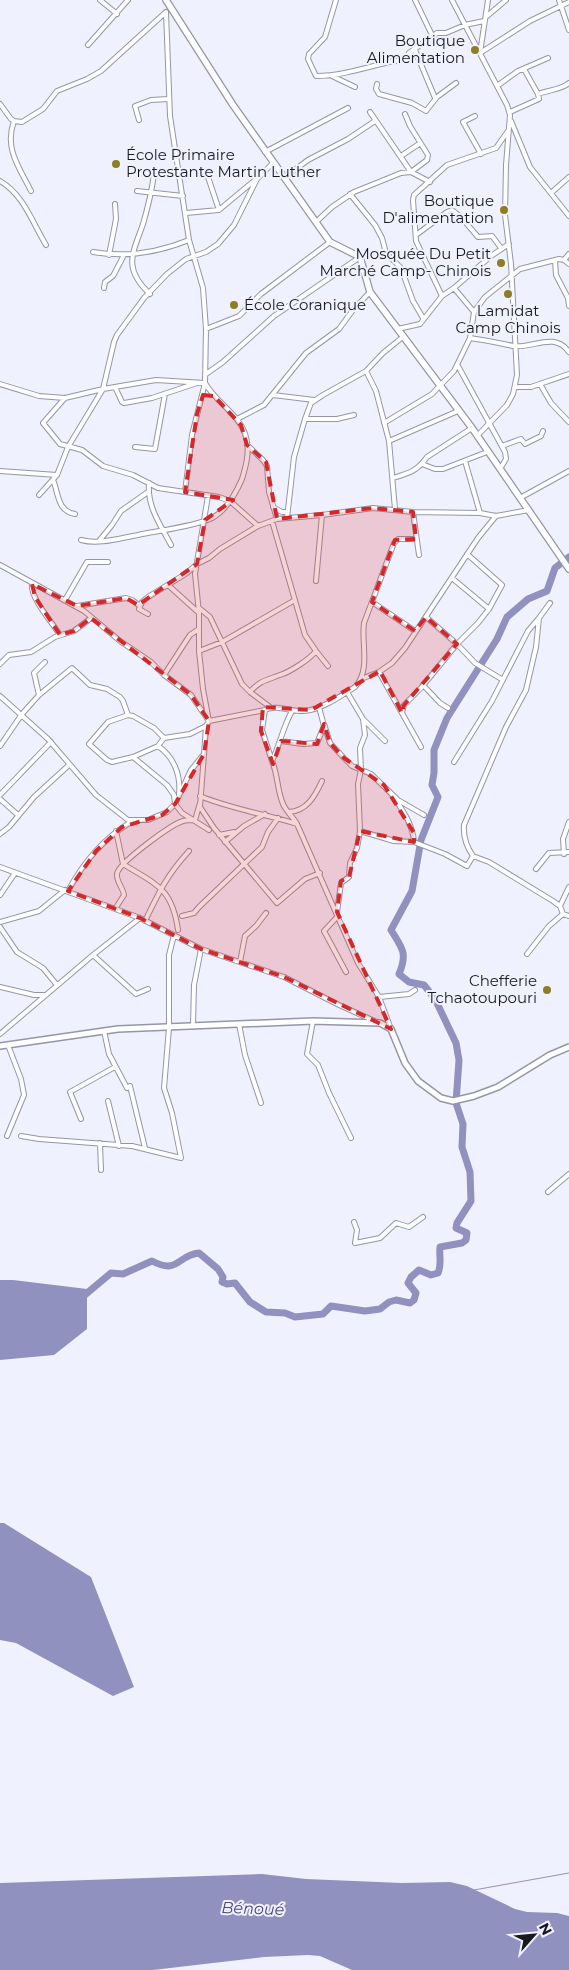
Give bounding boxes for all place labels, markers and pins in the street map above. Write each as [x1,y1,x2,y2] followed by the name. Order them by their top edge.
[367,31,465,67] place label: Boutique Alimentation
[469,44,481,56] marker: Boutique Alimentation
[126,145,321,181] place label: École Primaire Protestante Martin Luther
[110,158,122,170] marker: École Primaire Protestante Martin Luther
[382,191,494,227] place label: Boutique D'alimentation
[498,204,510,216] marker: Boutique D'alimentation
[320,244,491,280] place label: Mosquée Du Petit Marché Camp- Chinois
[495,257,507,269] marker: Mosquée Du Petit Marché Camp- Chinois
[502,288,514,300] marker: Lamidat Camp Chinois
[244,295,366,314] place label: École Coranique
[228,299,240,311] marker: École Coranique
[455,301,561,337] place label: Lamidat Camp Chinois
[428,971,537,1007] place label: Chefferie Tchaotoupouri
[541,984,553,996] marker: Chefferie Tchaotoupouri

